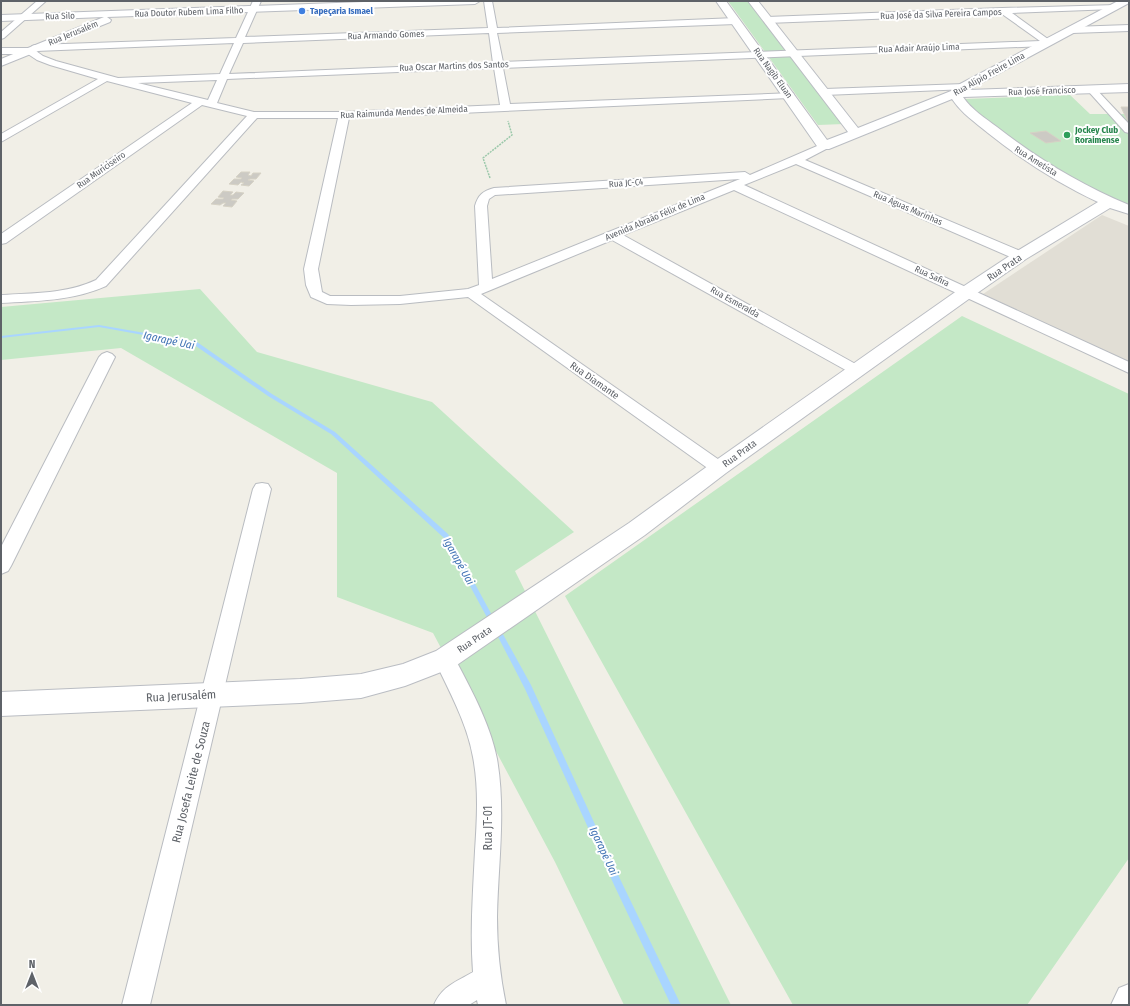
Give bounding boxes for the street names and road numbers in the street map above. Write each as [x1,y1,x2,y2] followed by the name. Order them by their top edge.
[134,5,244,19] street label: Rua Doutor Rubem Lima Filho
[880,7,1002,21] street label: Rua José da Silva Pereira Campos
[45,10,75,22] street label: Rua Silo
[47,18,99,48] street label: Rua Jerusalém
[347,29,425,41] street label: Rua Armando Gomes
[878,42,960,54] street label: Rua Adair Araújo Lima
[751,46,795,100] street label: Rua Nagib Eluan
[952,50,1027,98] street label: Rua Alípio Freire Lima
[399,59,509,73] street label: Rua Oscar Martins dos Santos
[1008,85,1076,97] street label: Rua José Francisco
[340,104,469,120] street label: Rua Raimunda Mendes de Almeida
[1013,144,1060,178] street label: Rua Ametista
[75,149,127,190] street label: Rua Muriciseiro
[608,177,644,189] street label: Rua JC-C4
[872,188,945,227] street label: Rua Águas Marinhas
[604,191,707,243] street label: Avenida Abraão Félix de Lima
[985,252,1024,284] street label: Rua Prata
[913,264,951,289] street label: Rua Safira
[709,284,762,320] street label: Rua Esmeralda
[568,360,621,402] street label: Rua Diamante
[720,437,759,470] street label: Rua Prata
[455,624,494,656] street label: Rua Prata
[146,687,216,705] street label: Rua Jerusalém
[169,720,213,844] street label: Rua Josefa Leite de Souza
[481,806,495,850] street label: Rua JT-01

